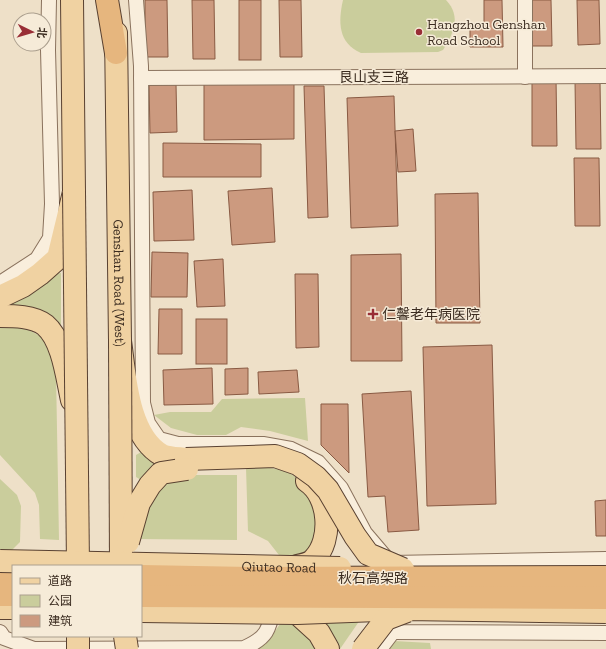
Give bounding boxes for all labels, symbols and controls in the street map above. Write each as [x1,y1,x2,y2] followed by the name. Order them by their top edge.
[12,12,52,52] north arrow
[427,16,545,49] place label: Hangzhou Genshan Road School
[35,27,48,39] text: 北
[414,27,424,37] marker: Hangzhou Genshan Road School
[339,69,409,86] street label: 艮山支三路
[109,219,129,348] street label: Genshan Road (West)
[382,306,480,323] place label: 仁馨老年病医院
[367,308,379,320] marker: 仁馨老年病医院
[241,558,317,577] street label: Qiutao Road
[12,565,142,637] legend
[338,570,408,587] street label: 秋石高架路
[48,574,72,588] text: 道路
[48,594,72,608] text: 公园
[48,614,72,628] text: 建筑

